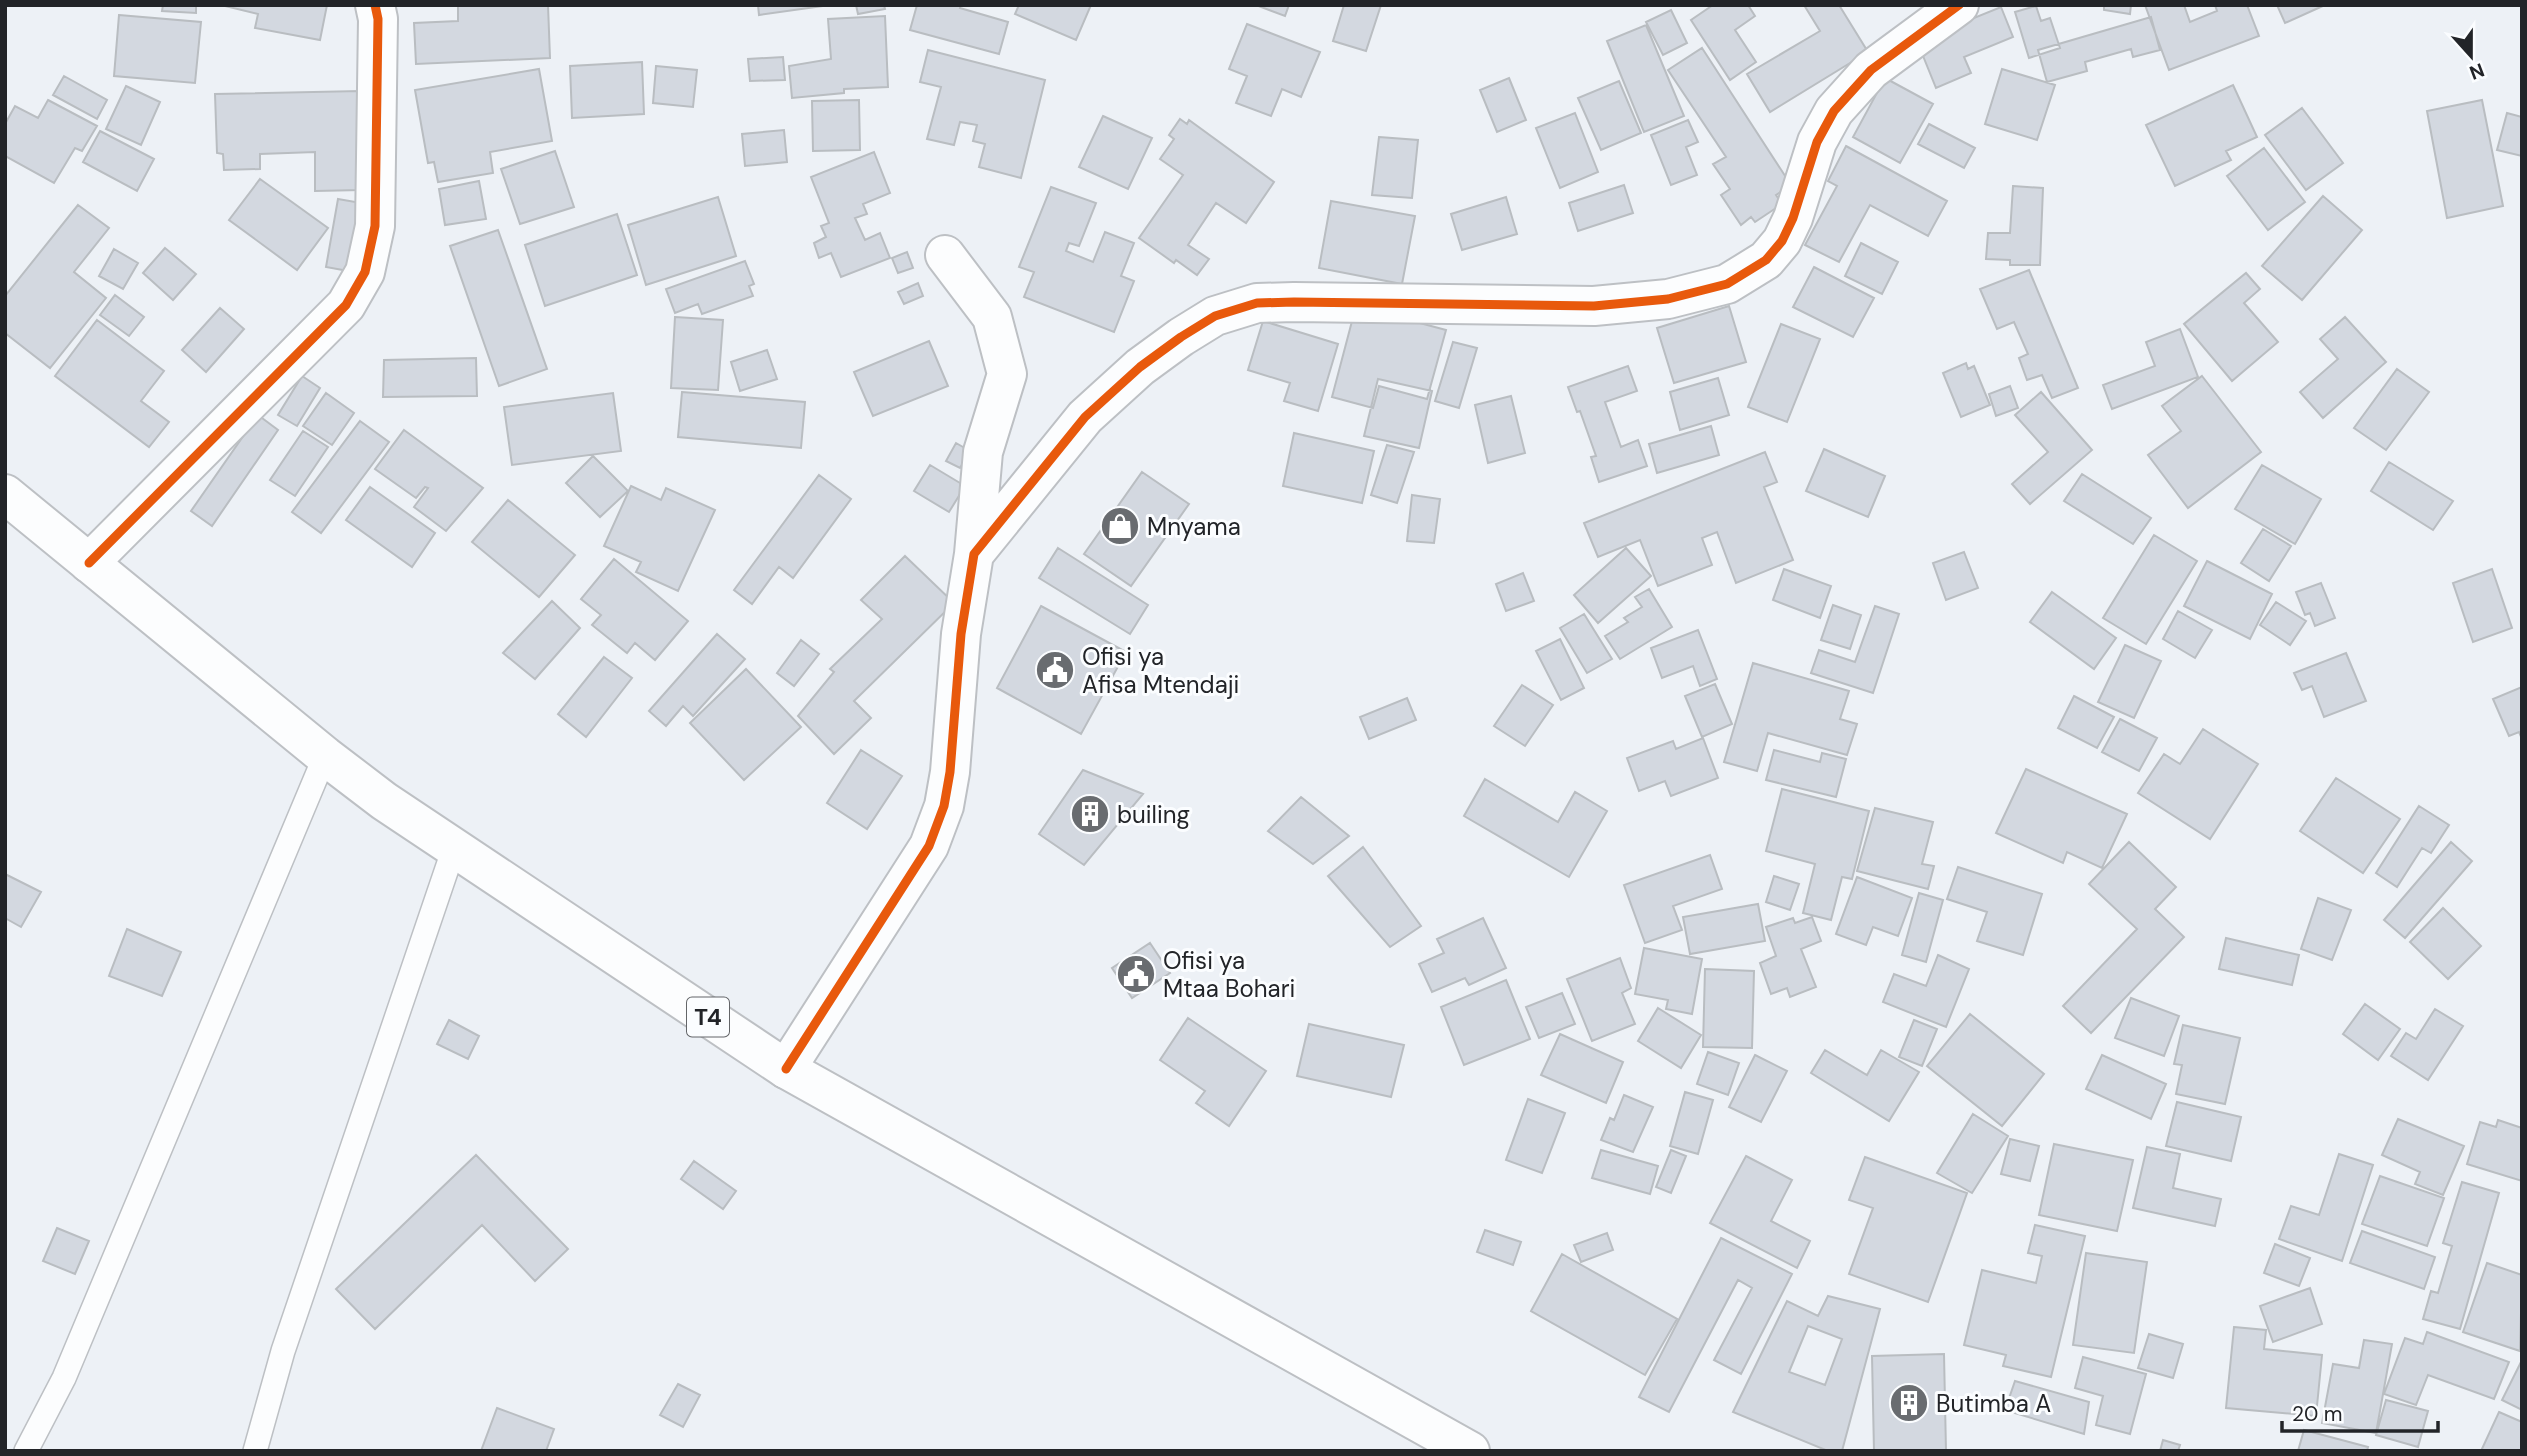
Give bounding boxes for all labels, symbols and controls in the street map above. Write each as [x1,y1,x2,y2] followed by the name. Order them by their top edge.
[2436,21,2506,91] north arrow
[2466,57,2488,86] text: N
[1099,505,1141,547] shop icon: Mnyama
[1147,511,1241,542] place label: Mnyama
[1082,641,1239,700] place label: Ofisi ya Afisa Mtendaji
[1034,649,1076,691] public building icon: Ofisi ya Afisa Mtendaji
[1069,793,1111,835] building icon: builing
[1117,799,1190,830] place label: builing
[1163,945,1295,1004] place label: Ofisi ya Mtaa Bohari
[1115,953,1157,995] public building icon: Ofisi ya Mtaa Bohari
[687,998,729,1036] road number: T4
[1888,1382,1930,1424] building icon: Butimba A
[1936,1388,2051,1419] place label: Butimba A
[2282,1390,2438,1434] scale bar
[2292,1400,2343,1428] text: 20 m

